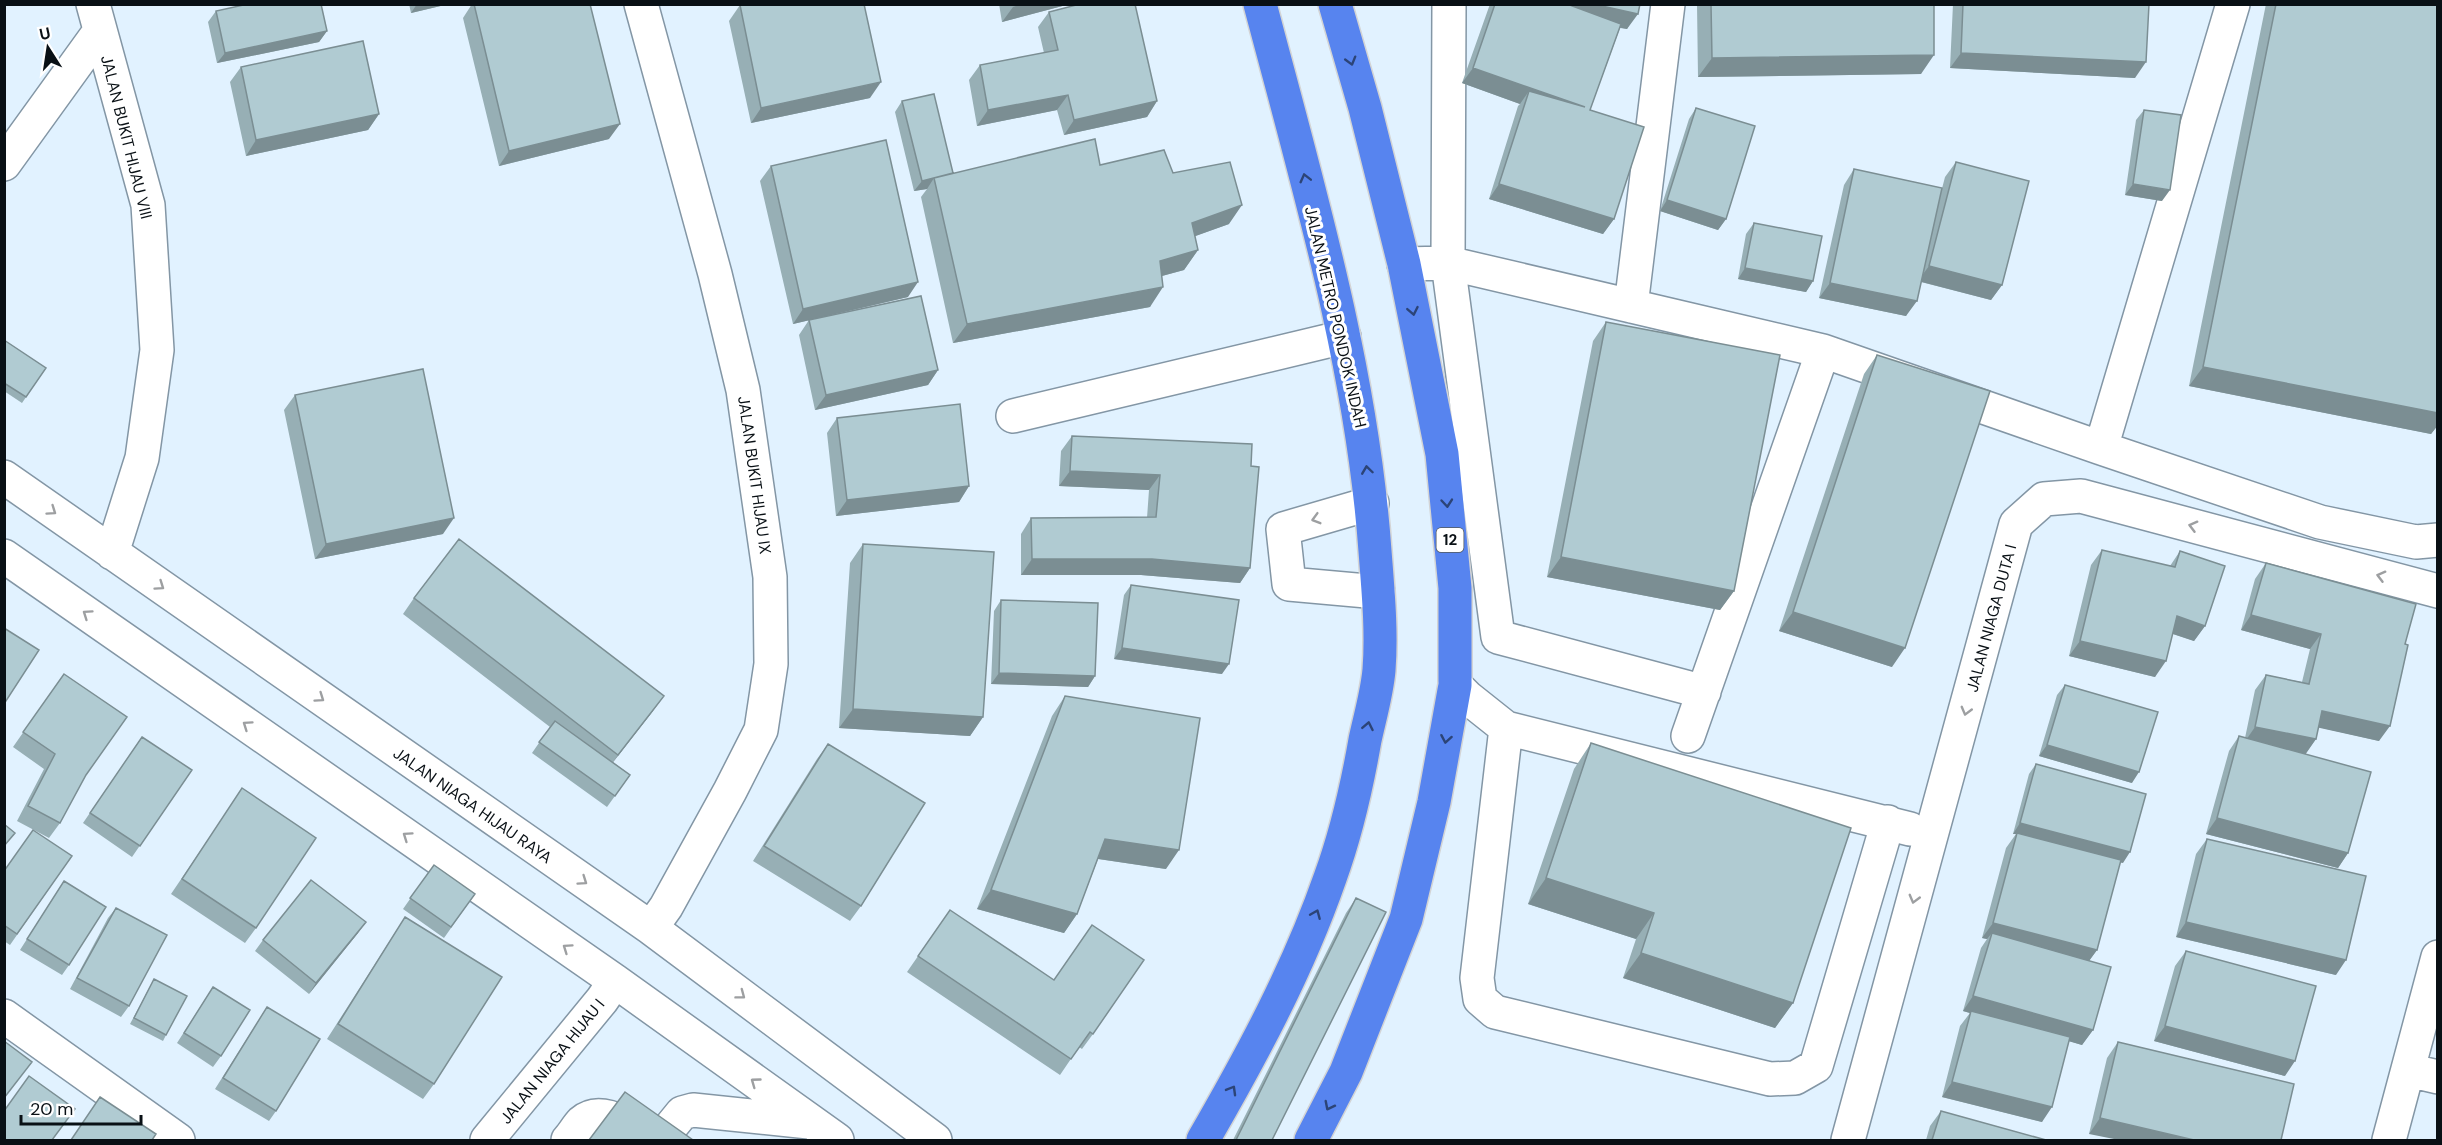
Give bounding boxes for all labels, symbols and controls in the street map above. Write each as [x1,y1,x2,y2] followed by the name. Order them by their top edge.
[18,18,78,78] north arrow
[37,22,53,45] text: U
[96,53,157,221] street label: JALAN BUKIT HIJAU VIII
[1344,55,1356,66] one-way arrow
[1299,173,1312,183] one-way arrow
[1300,204,1371,430] street label: JALAN METRO PONDOK INDAH
[1406,306,1419,316] one-way arrow
[733,395,776,556] street label: JALAN BUKIT HIJAU IX
[1362,465,1374,474] one-way arrow
[1440,498,1453,507] one-way arrow
[46,504,57,515] one-way arrow
[1311,512,1322,524] one-way arrow
[2188,521,2198,533] one-way arrow
[1436,528,1464,552] road number: 12
[1962,542,2021,694] street label: JALAN NIAGA DUTA I
[2376,571,2386,584] one-way arrow
[153,579,164,590] one-way arrow
[83,610,94,621] one-way arrow
[313,691,324,702] one-way arrow
[1960,706,1973,716] one-way arrow
[243,721,254,732] one-way arrow
[1361,722,1374,732] one-way arrow
[1440,733,1453,743] one-way arrow
[389,743,556,868] street label: JALAN NIAGA HIJAU RAYA
[403,832,414,843] one-way arrow
[576,874,587,885] one-way arrow
[1909,893,1921,904] one-way arrow
[1309,909,1321,920] one-way arrow
[563,944,574,955] one-way arrow
[734,988,745,999] one-way arrow
[495,994,609,1128] street label: JALAN NIAGA HIJAU I
[751,1079,762,1090] one-way arrow
[1225,1086,1237,1096] one-way arrow
[21,1088,141,1126] scale bar
[30,1097,73,1121] text: 20 m
[1325,1100,1336,1111] one-way arrow

